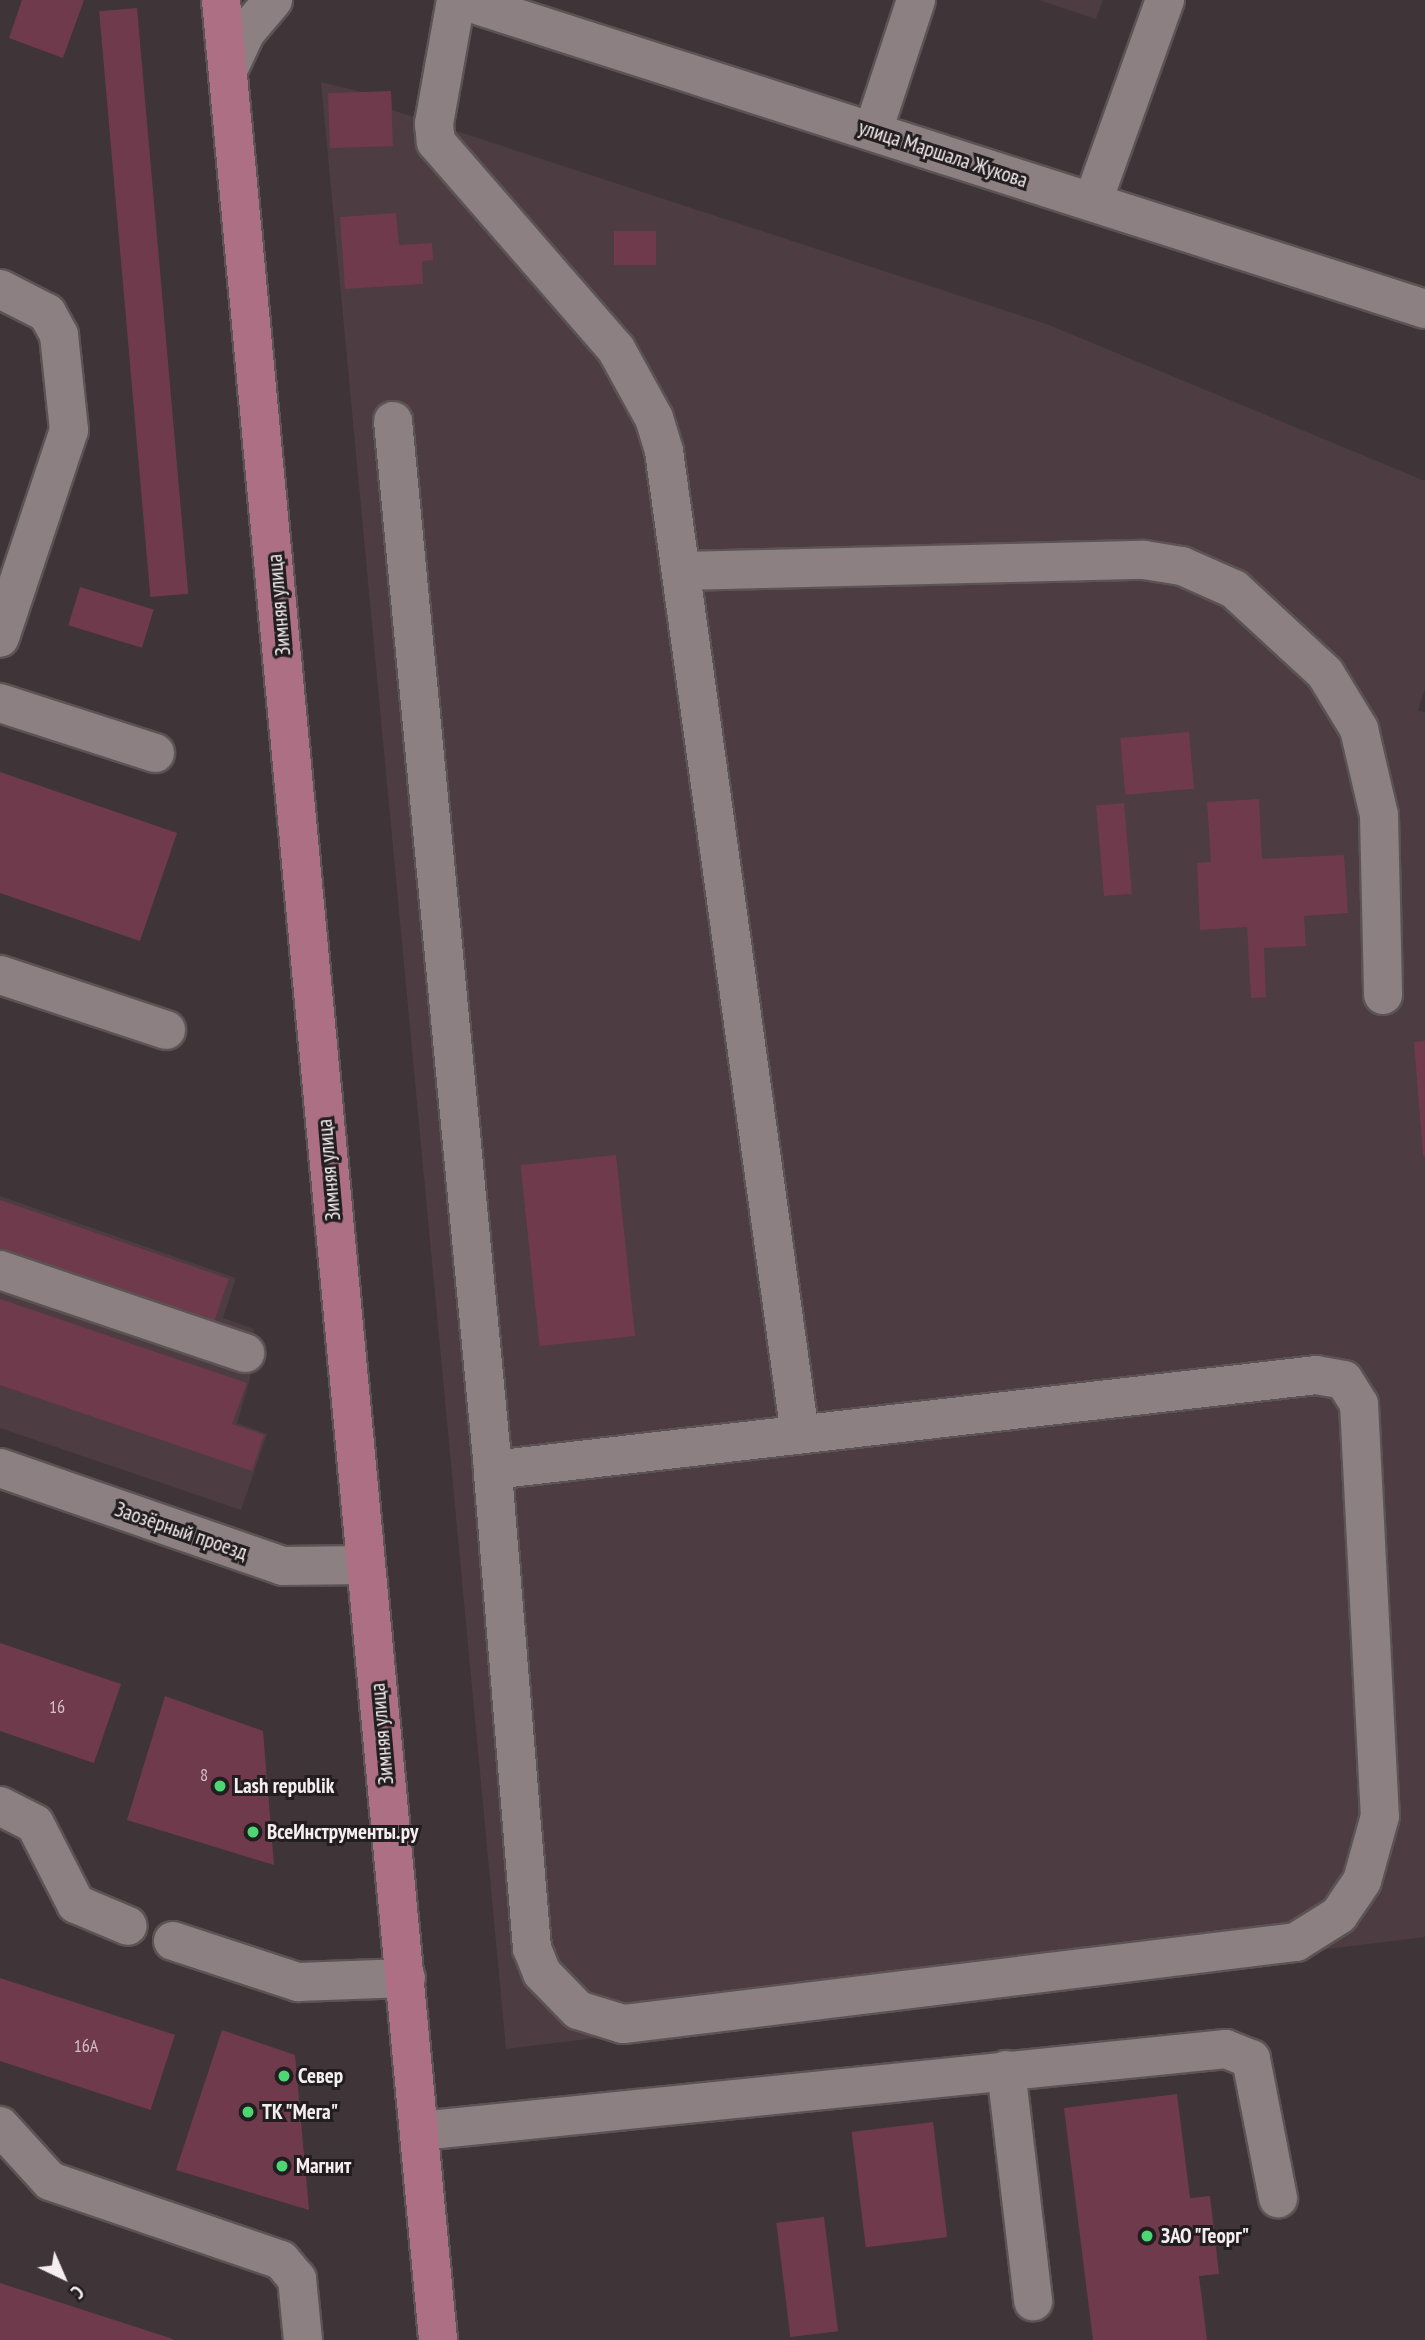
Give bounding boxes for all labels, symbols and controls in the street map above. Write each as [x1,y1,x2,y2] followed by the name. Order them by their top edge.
[855,115,1031,193] street label: улица Маршала Жукова
[262,553,296,657] street label: Зимняя улица
[312,1118,346,1222] street label: Зимняя улица
[111,1497,251,1565] street label: Заозёрный проезд
[365,1682,399,1786] street label: Зимняя улица
[49,1696,65,1718] house number: 16
[200,1764,208,1786] house number: 8
[234,1773,334,1799] place label: Lash republik
[212,1778,228,1794] marker: Lash republik
[267,1819,418,1845] place label: ВсеИнструменты.ру
[245,1824,261,1840] marker: ВсеИнструменты.ру
[74,2035,98,2057] house number: 16А
[298,2063,343,2089] place label: Север
[276,2068,292,2084] marker: Север
[262,2099,340,2125] place label: ТК "Мега"
[240,2104,256,2120] marker: ТК "Мега"
[296,2153,351,2179] place label: Магнит
[274,2158,290,2174] marker: Магнит
[1161,2223,1251,2249] place label: ЗАО "Георг"
[1139,2228,1155,2244] marker: ЗАО "Георг"
[28,2242,98,2312] north arrow
[66,2280,89,2304] text: С

